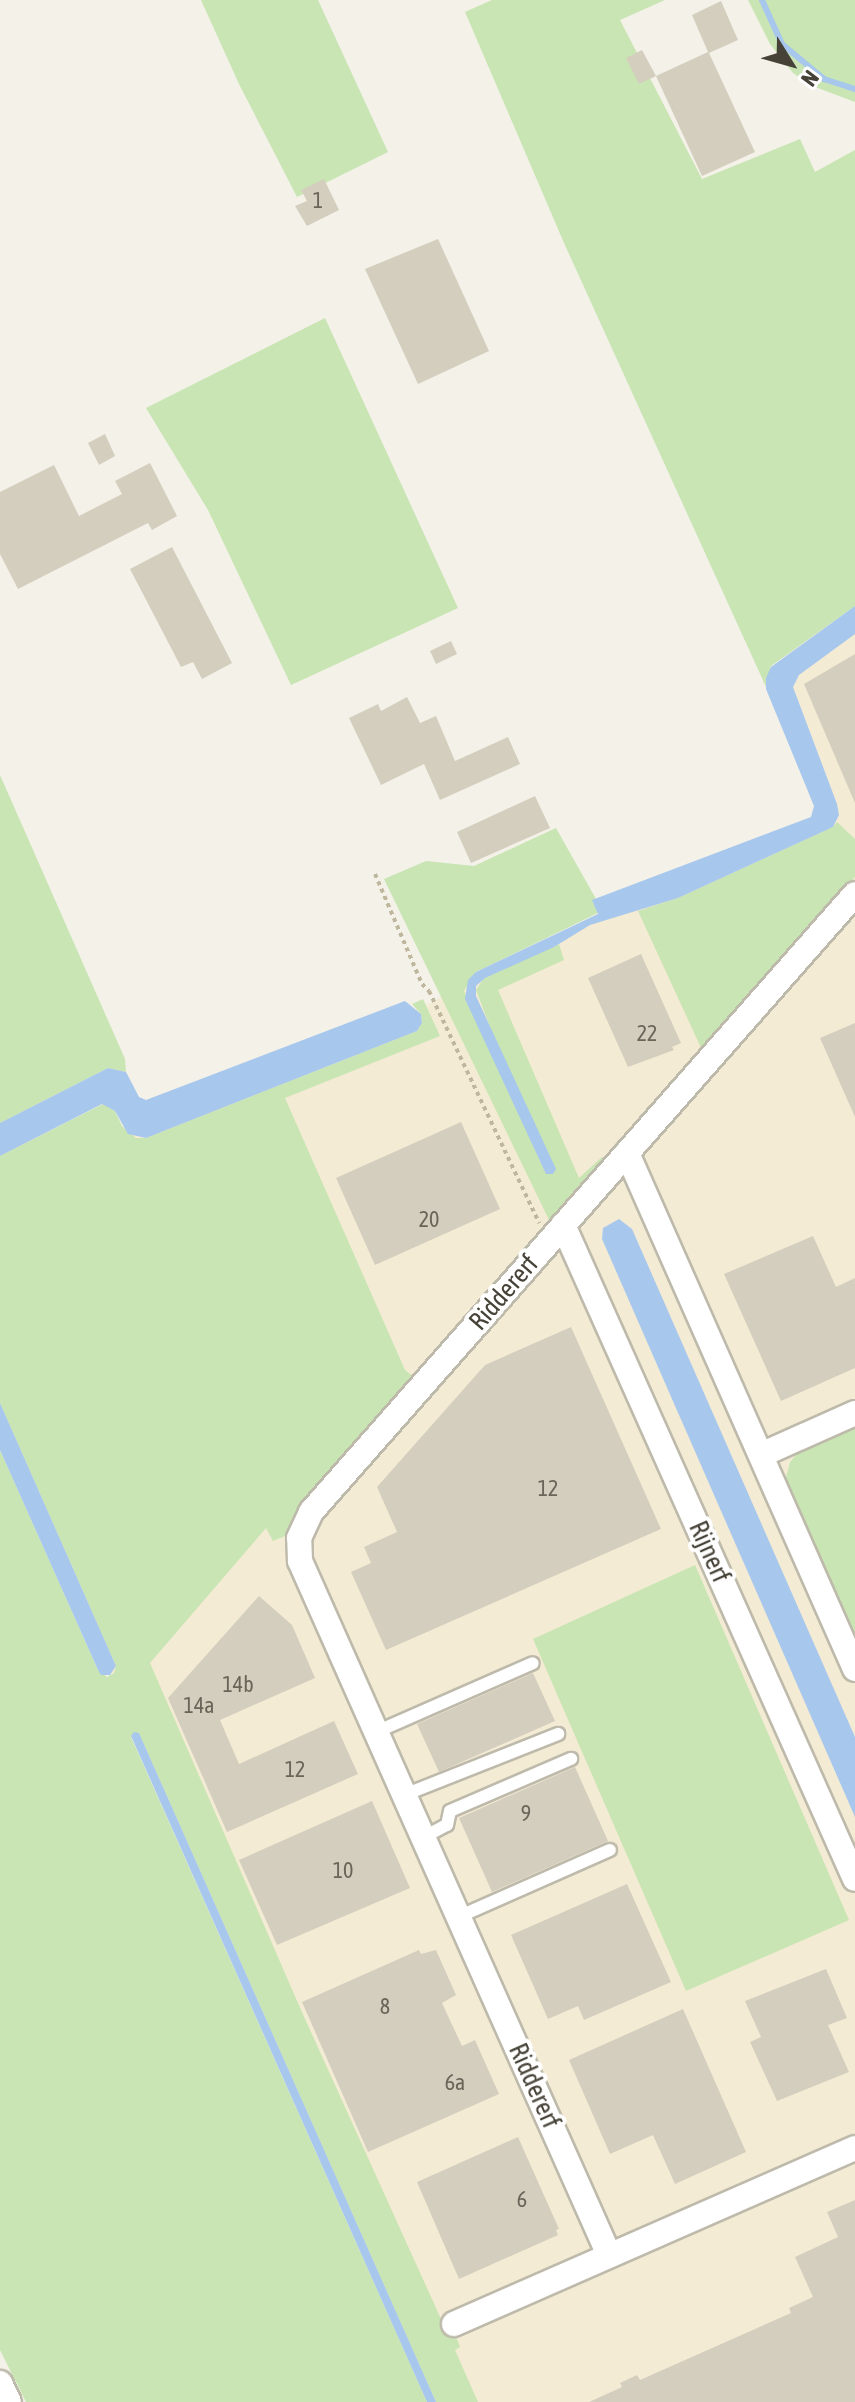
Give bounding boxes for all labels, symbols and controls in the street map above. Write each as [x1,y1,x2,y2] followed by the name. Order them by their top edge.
[751,24,831,104] north arrow
[796,65,824,91] text: N
[313,188,323,214] house number: 1
[637,1021,657,1047] house number: 22
[419,1207,439,1233] house number: 20
[463,1249,545,1337] street label: Riddererf
[538,1476,558,1502] house number: 12
[682,1516,736,1588] street label: Rijnerf
[222,1672,254,1698] house number: 14b
[184,1693,214,1719] house number: 14a
[285,1757,305,1783] house number: 12
[521,1801,531,1827] house number: 9
[333,1858,353,1884] house number: 10
[380,1994,390,2020] house number: 8
[502,2039,566,2133] street label: Riddererf
[445,2070,465,2096] house number: 6a
[517,2187,527,2213] house number: 6

